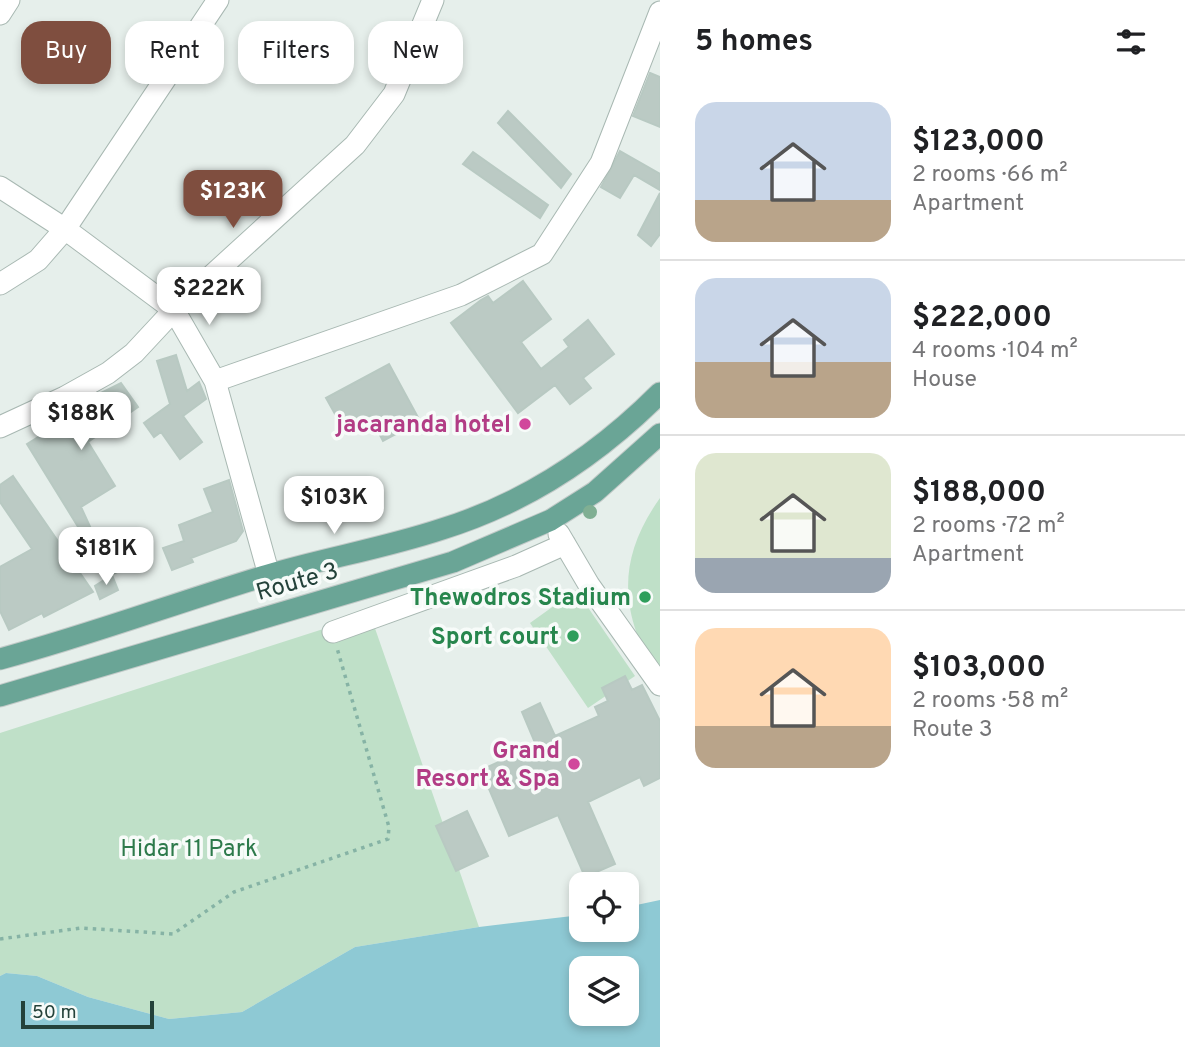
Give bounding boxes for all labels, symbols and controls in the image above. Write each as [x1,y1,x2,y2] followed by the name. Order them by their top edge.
[21,21,111,84] chip: Buy
[125,21,224,84] chip: Rent
[238,21,354,84] chip: Filters
[368,21,463,84] chip: New
[1112,23,1150,61] icon: filters
[695,24,813,61] text: 5 homes
[912,124,1045,161] text: $123,000
[751,130,835,214] icon: home
[912,161,1068,190] text: 2 rooms · 66 m²
[184,170,282,230] pin: $123K
[199,178,267,207] text: $123K
[912,190,1024,219] text: Apartment
[160,268,258,327] pin: $222K
[173,275,245,304] text: $222K
[912,300,1052,337] text: $222,000
[751,306,835,390] icon: home
[912,337,1078,366] text: 4 rooms · 104 m²
[912,366,977,395] text: House
[32,392,130,452] pin: $188K
[47,400,115,429] text: $188K
[334,411,511,441] place label: jacaranda hotel
[517,416,533,432] marker: jacaranda hotel
[912,475,1046,512] text: $188,000
[285,476,383,536] pin: $103K
[751,481,835,565] icon: home
[300,484,368,513] text: $103K
[912,512,1065,541] text: 2 rooms · 72 m²
[57,528,155,587] pin: $181K
[75,535,137,564] text: $181K
[912,541,1024,570] text: Apartment
[253,557,342,609] street label: Route 3
[410,584,631,614] place label: Thewodros Stadium
[637,589,653,605] marker: Thewodros Stadium
[431,623,559,653] place label: Sport court
[565,628,581,644] marker: Sport court
[912,650,1046,687] text: $103,000
[751,656,835,740] icon: home
[912,687,1068,716] text: 2 rooms · 58 m²
[912,716,993,745] text: Route 3
[415,737,560,795] place label: Grand Resort & Spa
[566,756,582,772] marker: Grand Resort & Spa
[120,835,258,865] park label: Hidar 11 Park
[569,872,639,1026] map controls
[569,872,639,942] button: locate
[569,956,639,1026] button: layers
[21,998,154,1030] scale bar
[32,1001,77,1025] text: 50 m

